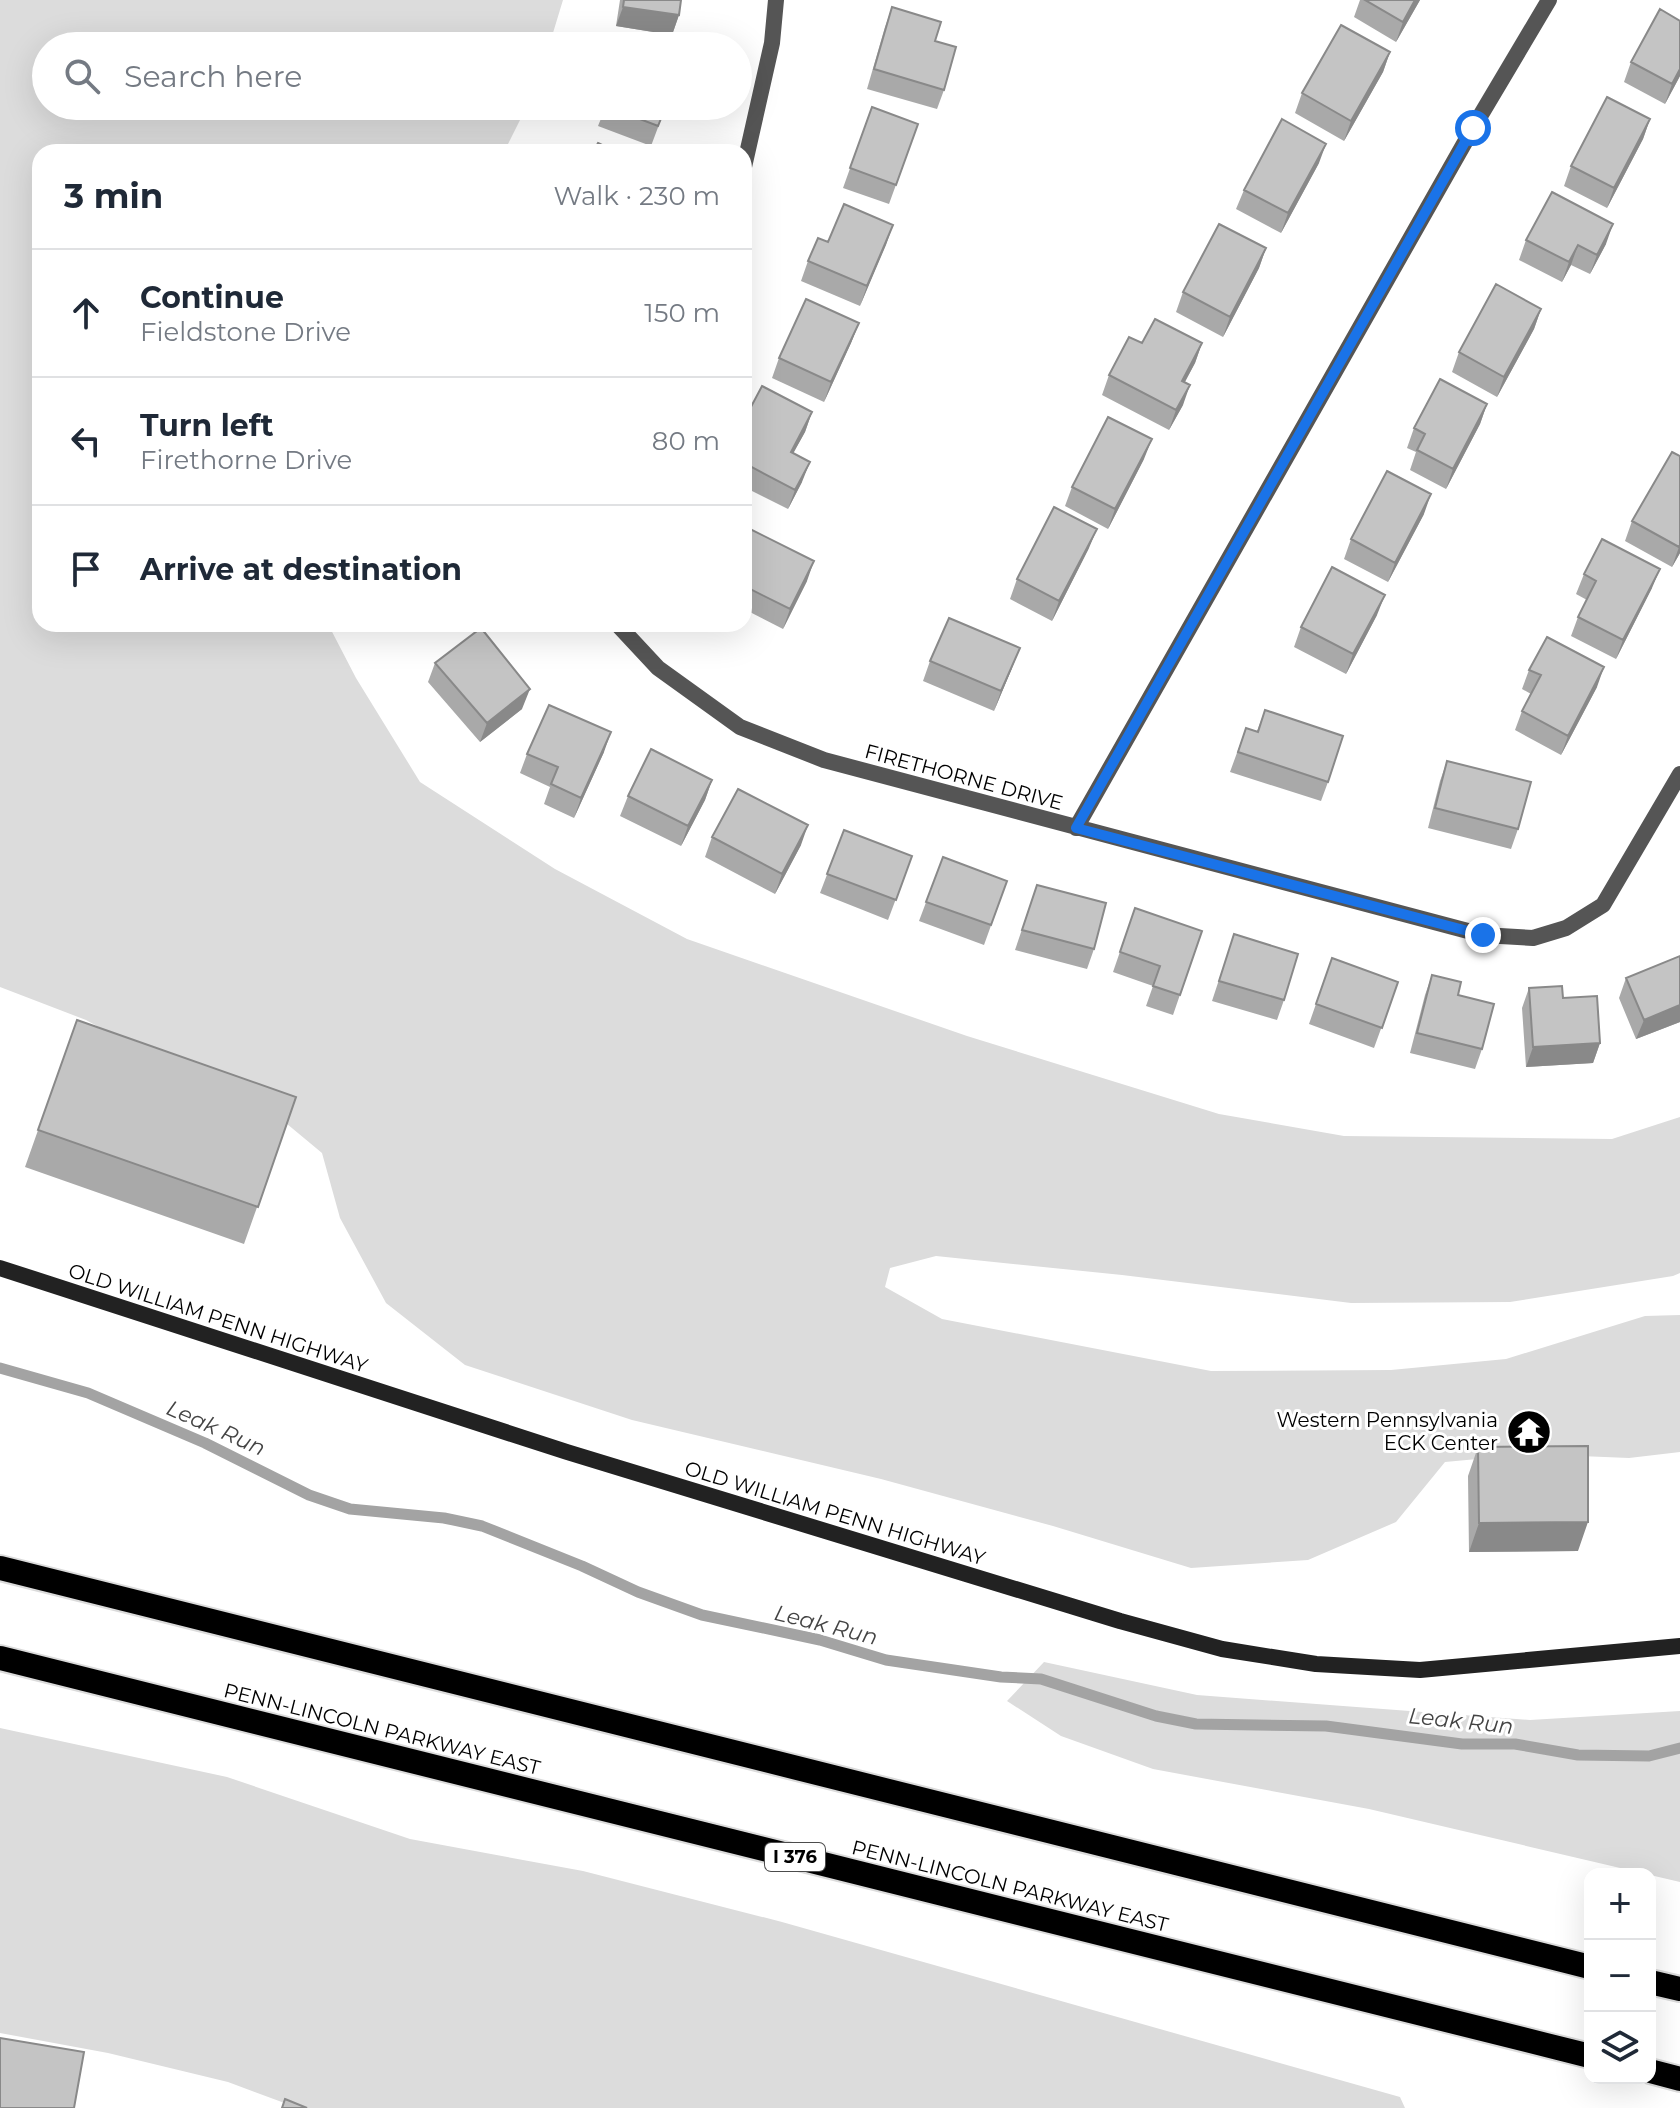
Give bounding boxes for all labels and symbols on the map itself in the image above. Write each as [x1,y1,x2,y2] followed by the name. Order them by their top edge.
[1455,110,1491,146] route start
[862,739,1066,815] street label: FIRETHORNE DRIVE
[1465,917,1501,953] route end
[65,1258,371,1378] street label: OLD WILLIAM PENN HIGHWAY
[162,1394,270,1462] water label: Leak Run
[1276,1408,1498,1455] place label: Western Pennsylvania ECK Center
[1505,1408,1553,1456] temple icon: Western Pennsylvania ECK Center
[682,1456,989,1570] street label: OLD WILLIAM PENN HIGHWAY
[772,1599,880,1651] water label: Leak Run
[221,1678,543,1780] street label: PENN-LINCOLN PARKWAY EAST
[1407,1702,1515,1740] water label: Leak Run
[849,1835,1171,1937] street label: PENN-LINCOLN PARKWAY EAST
[765,1843,825,1871] road number: I 376

